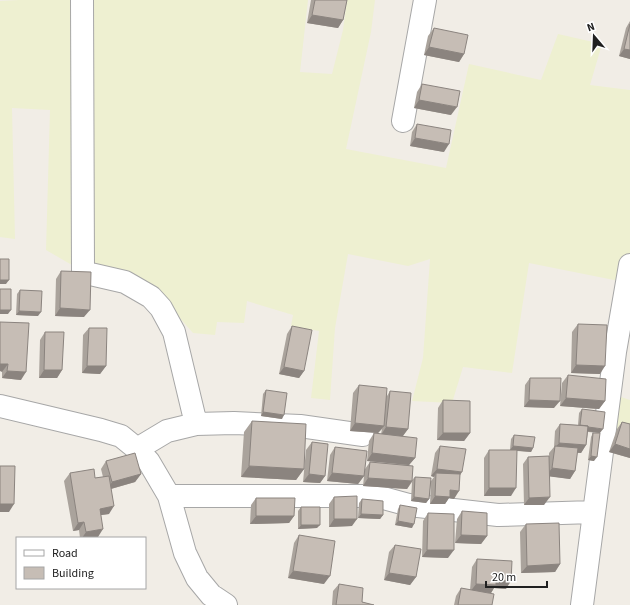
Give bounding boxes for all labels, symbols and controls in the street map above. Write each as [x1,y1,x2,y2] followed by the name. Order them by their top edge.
[574,16,614,56] north arrow
[585,19,597,35] text: N
[16,537,146,589] legend
[52,545,78,562] text: Road
[486,563,547,589] scale bar
[52,565,94,582] text: Building
[492,569,516,586] text: 20 m

